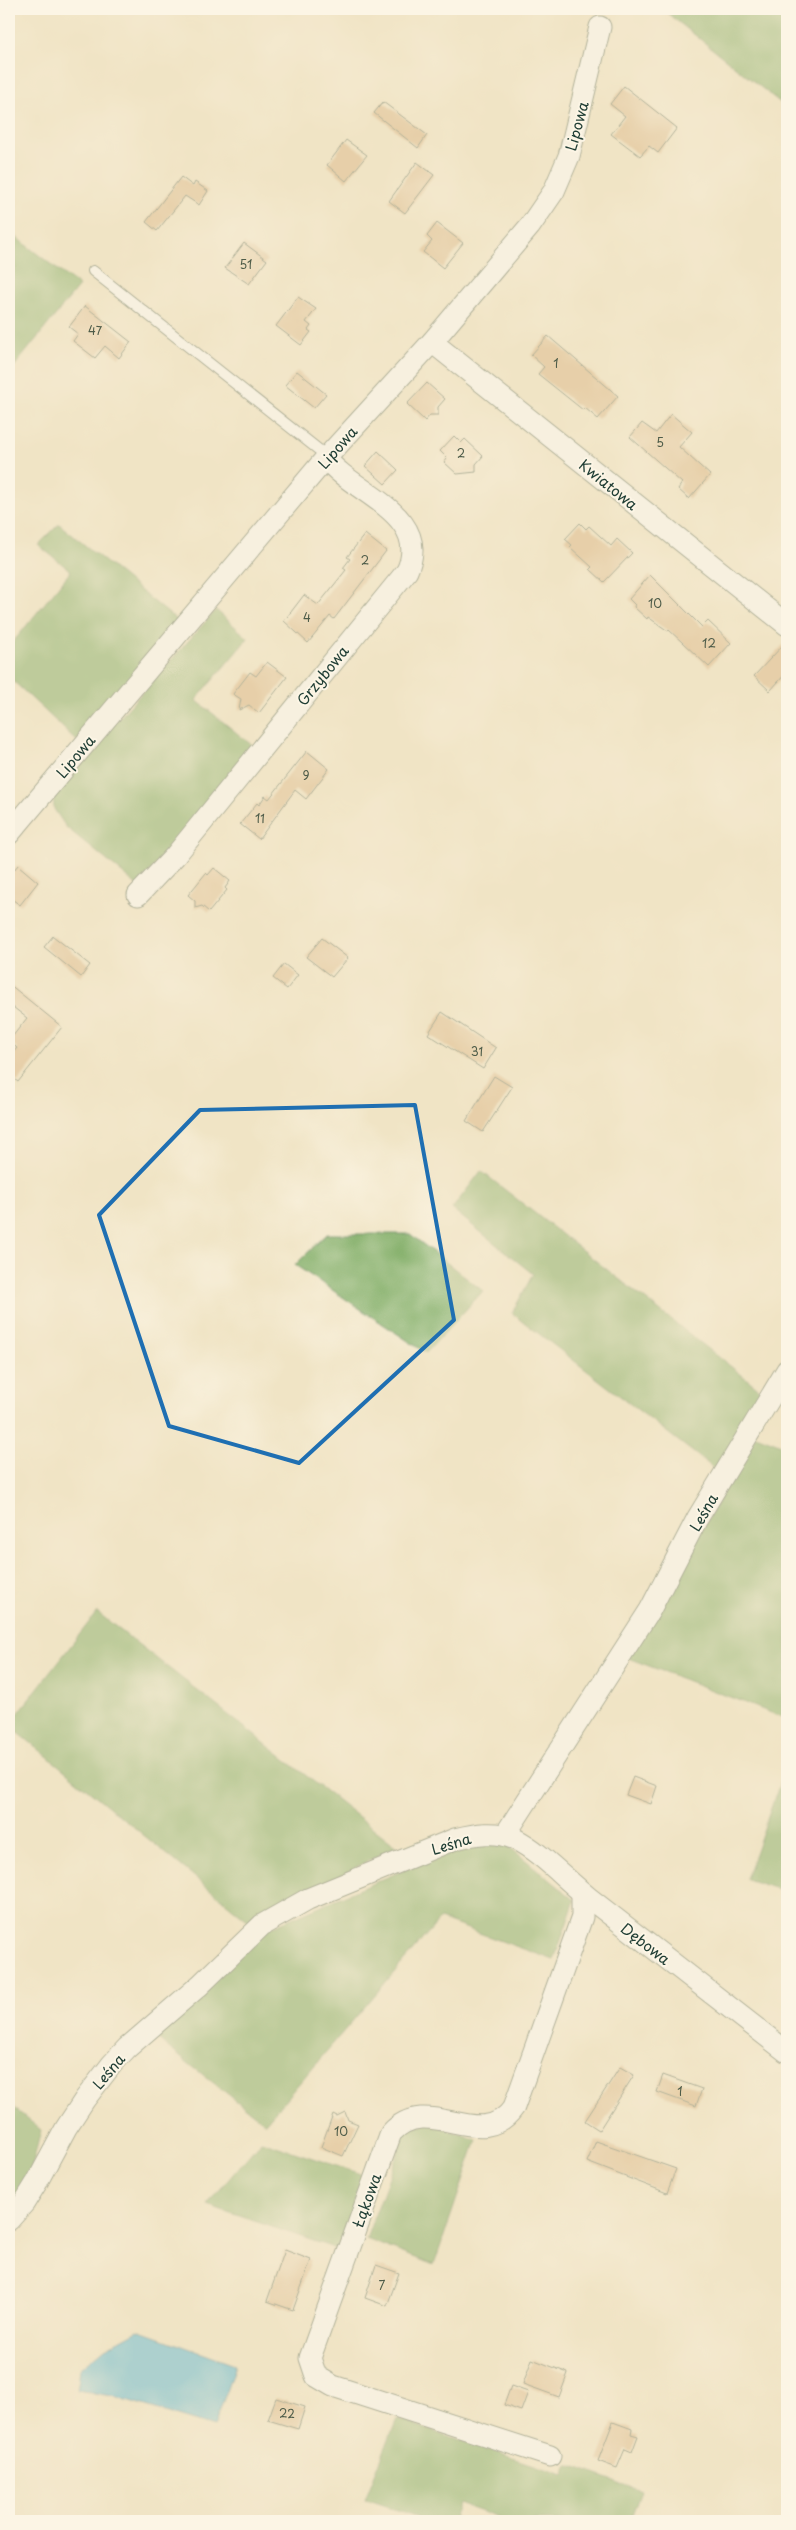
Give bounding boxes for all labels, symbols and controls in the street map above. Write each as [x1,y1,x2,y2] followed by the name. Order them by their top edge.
[558,98,594,153] street label: Lipowa
[240,255,252,273] house number: 51
[88,321,103,339] house number: 47
[553,354,559,372] house number: 1
[312,420,363,474] street label: Lipowa
[656,433,664,451] house number: 5
[457,444,465,462] house number: 2
[575,453,644,515] street label: Kwiatowa
[361,551,369,569] house number: 2
[648,594,662,612] house number: 10
[303,608,311,626] house number: 4
[702,634,716,652] house number: 12
[291,639,354,710] street label: Grzybowa
[50,729,100,783] street label: Lipowa
[302,766,310,784] house number: 9
[255,809,265,827] house number: 11
[471,1042,483,1060] house number: 31
[683,1488,723,1535] street label: Leśna
[428,1826,474,1860] street label: Leśna
[616,1916,676,1970] street label: Dębowa
[86,2048,130,2094] street label: Leśna
[677,2082,683,2100] house number: 1
[334,2122,348,2140] house number: 10
[346,2169,387,2230] street label: Łąkowa
[379,2276,386,2294] house number: 7
[279,2404,295,2422] house number: 22

